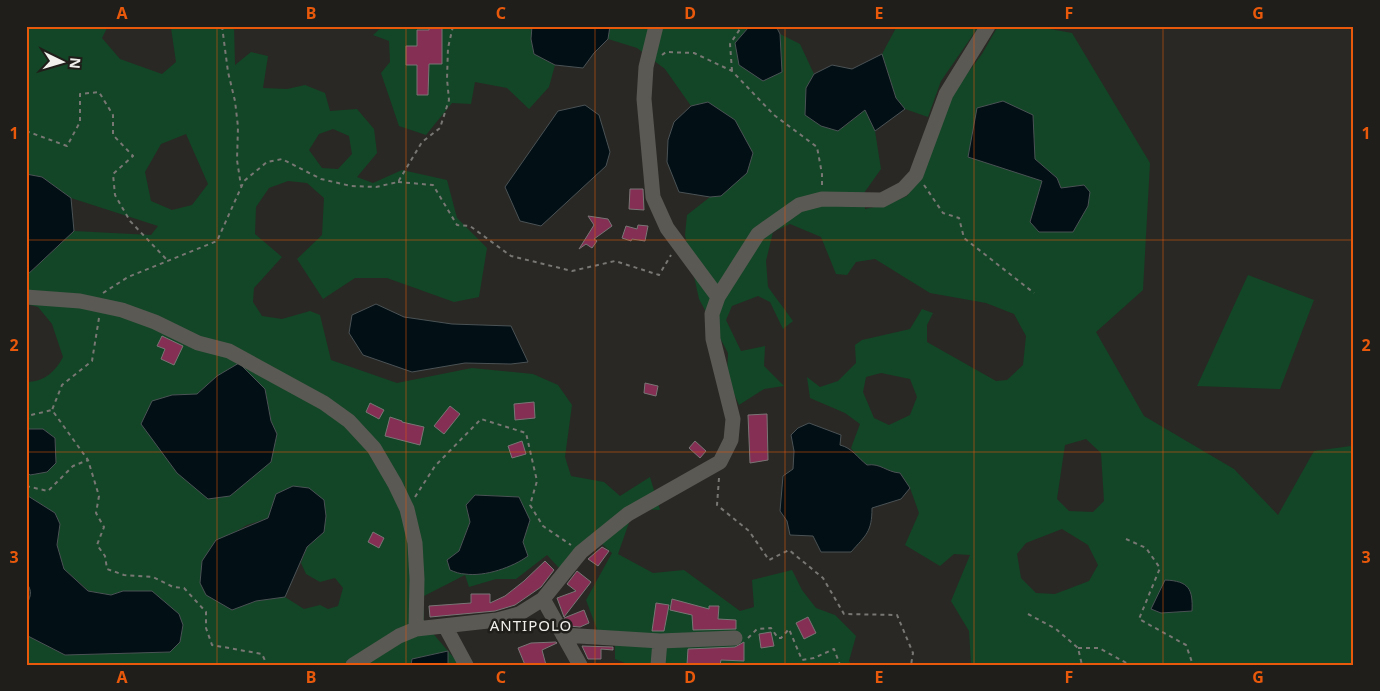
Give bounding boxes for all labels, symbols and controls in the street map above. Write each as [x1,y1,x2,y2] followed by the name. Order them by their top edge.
[116,2,128,24] text: A
[306,2,316,24] text: B
[496,2,506,24] text: C
[684,2,696,24] text: D
[875,2,884,24] text: E
[1065,2,1073,24] text: F
[1252,2,1264,24] text: G
[38,38,88,88] north arrow
[65,57,85,70] text: N
[9,122,19,144] text: 1
[1361,122,1371,144] text: 1
[9,334,19,356] text: 2
[1361,334,1371,356] text: 2
[9,546,19,568] text: 3
[1361,546,1371,568] text: 3
[490,615,572,635] district label: ANTIPOLO
[116,666,128,688] text: A
[306,666,316,688] text: B
[496,666,506,688] text: C
[684,666,696,688] text: D
[875,666,884,688] text: E
[1065,666,1073,688] text: F
[1252,666,1264,688] text: G

